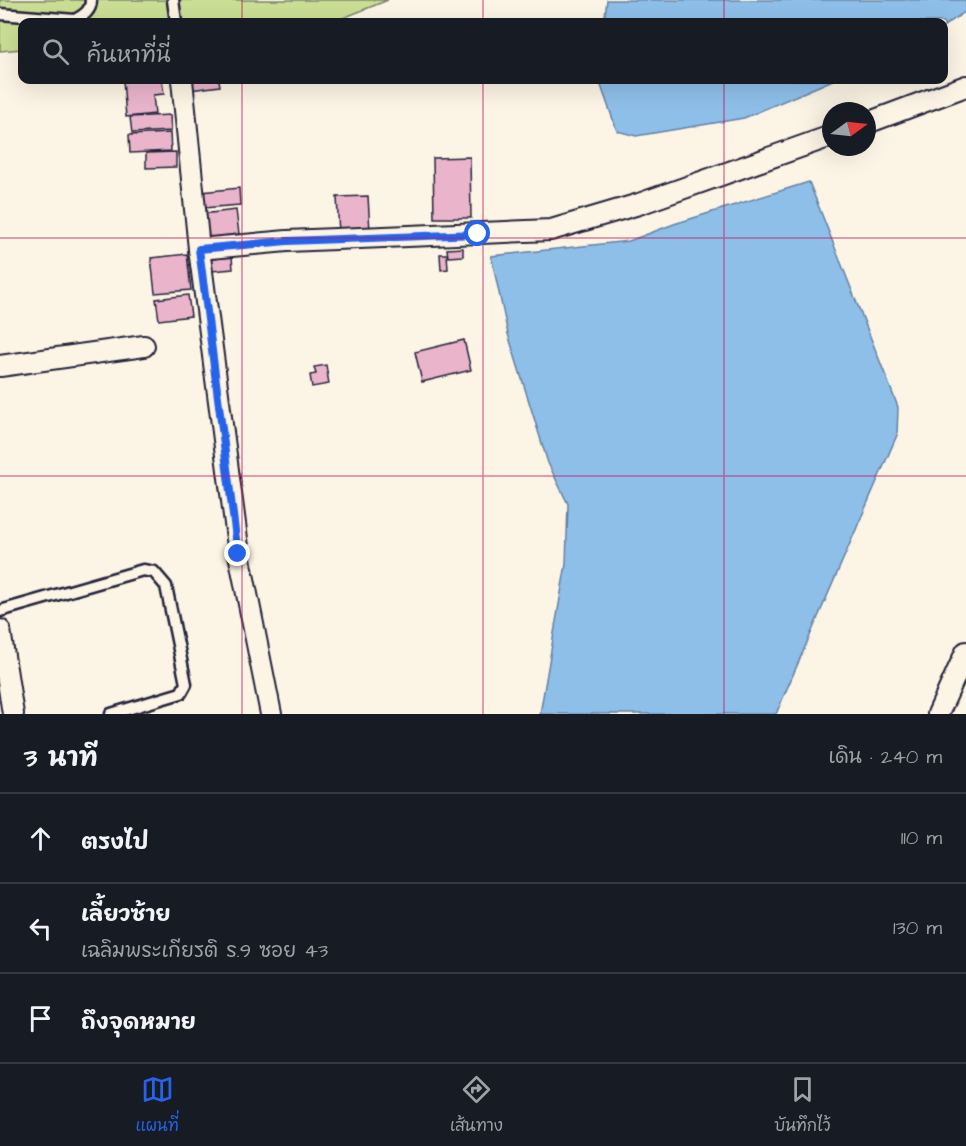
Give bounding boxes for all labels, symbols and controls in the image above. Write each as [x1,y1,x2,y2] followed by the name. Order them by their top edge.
[18,18,948,84] search box
[39,35,72,68] icon: search
[87,40,171,71] text: ค้นหาที่นี่
[822,102,876,156] north arrow
[464,220,490,246] route start
[224,540,250,566] route end
[24,740,98,776] text: 3 นาที
[828,743,942,771] text: เดิน · 240 m
[24,822,57,855] icon: ahead
[901,824,942,852] text: 110 m
[81,827,149,858] text: ตรงไป
[81,899,171,930] text: เลี้ยวซ้าย
[24,912,57,945] icon: left
[893,914,942,942] text: 130 m
[81,937,328,965] text: เฉลิมพระเกียรติ ร.9 ซอย 43
[24,1002,57,1035] icon: arrive
[81,1007,196,1038] text: ถึงจุดหมาย
[136,1073,179,1137] tab: แผนที่
[450,1073,503,1137] tab: เส้นทาง
[774,1073,830,1137] tab: บันทึกไว้

